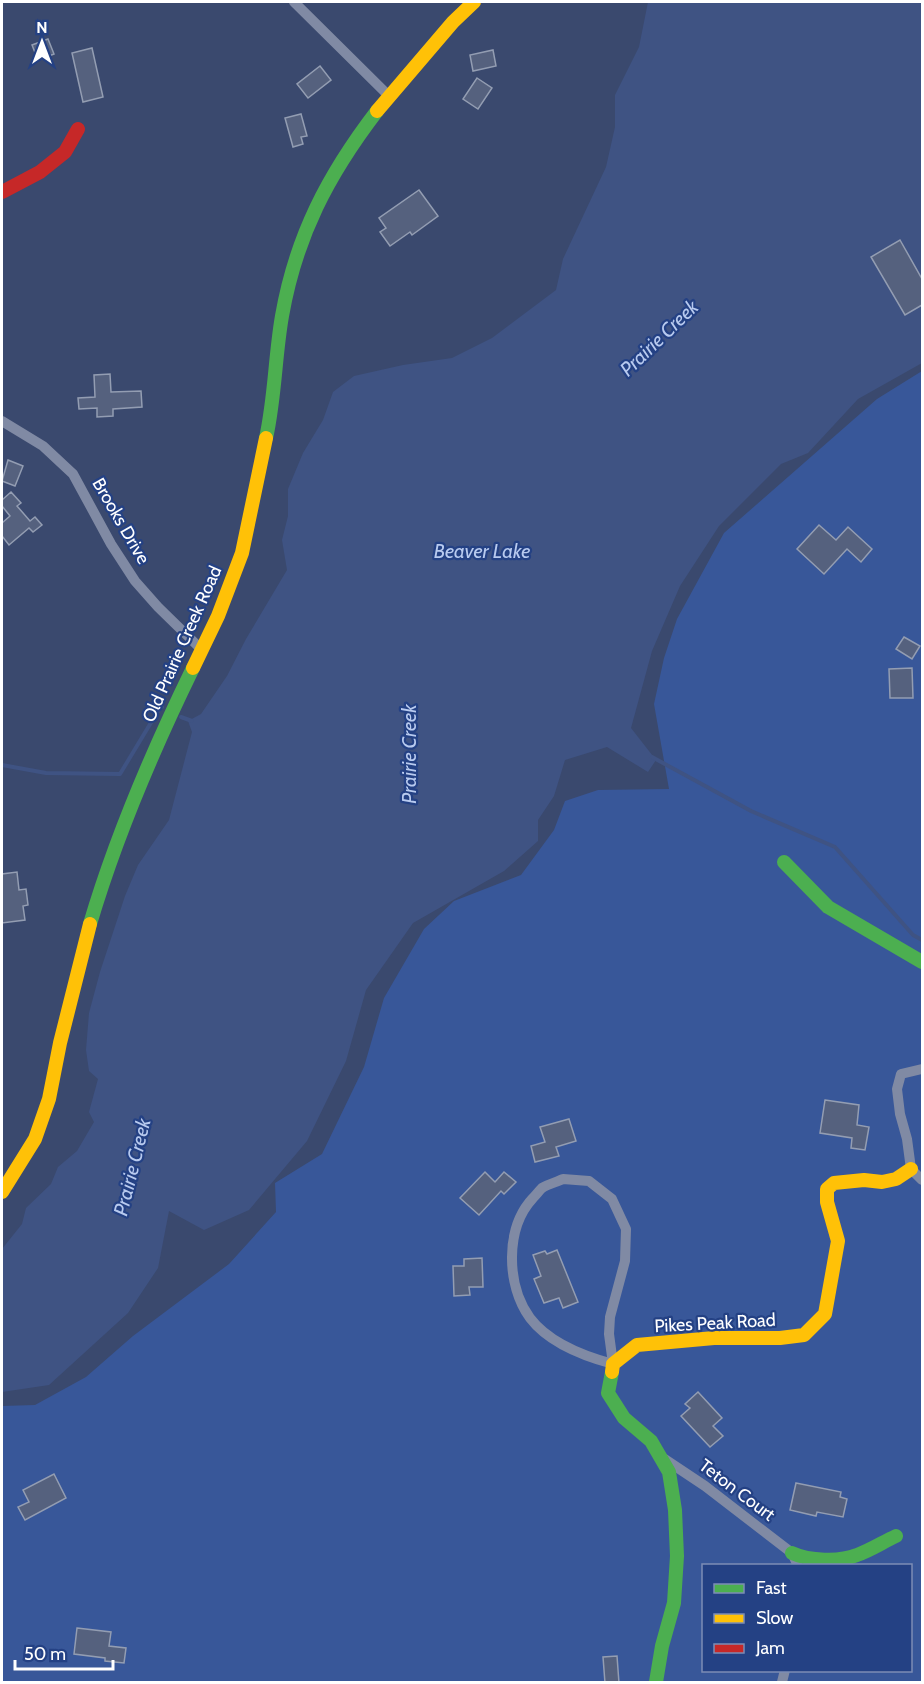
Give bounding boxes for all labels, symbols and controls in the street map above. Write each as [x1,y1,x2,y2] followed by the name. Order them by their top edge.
[12,12,72,72] north arrow
[36,18,48,37] text: N
[615,294,704,381] water label: Prairie Creek
[88,474,154,568] street label: Brooks Drive
[434,539,530,563] water label: Beaver Lake
[138,562,226,726] street label: Old Prairie Creek Road
[397,703,421,804] water label: Prairie Creek
[108,1114,156,1218] water label: Prairie Creek
[654,1309,776,1337] street label: Pikes Peak Road
[695,1454,779,1526] street label: Teton Court
[702,1564,912,1672] legend
[756,1577,787,1599] text: Fast
[756,1607,793,1629] text: Slow
[15,1633,112,1671] scale bar
[755,1637,785,1659] text: Jam
[24,1643,66,1665] text: 50 m

